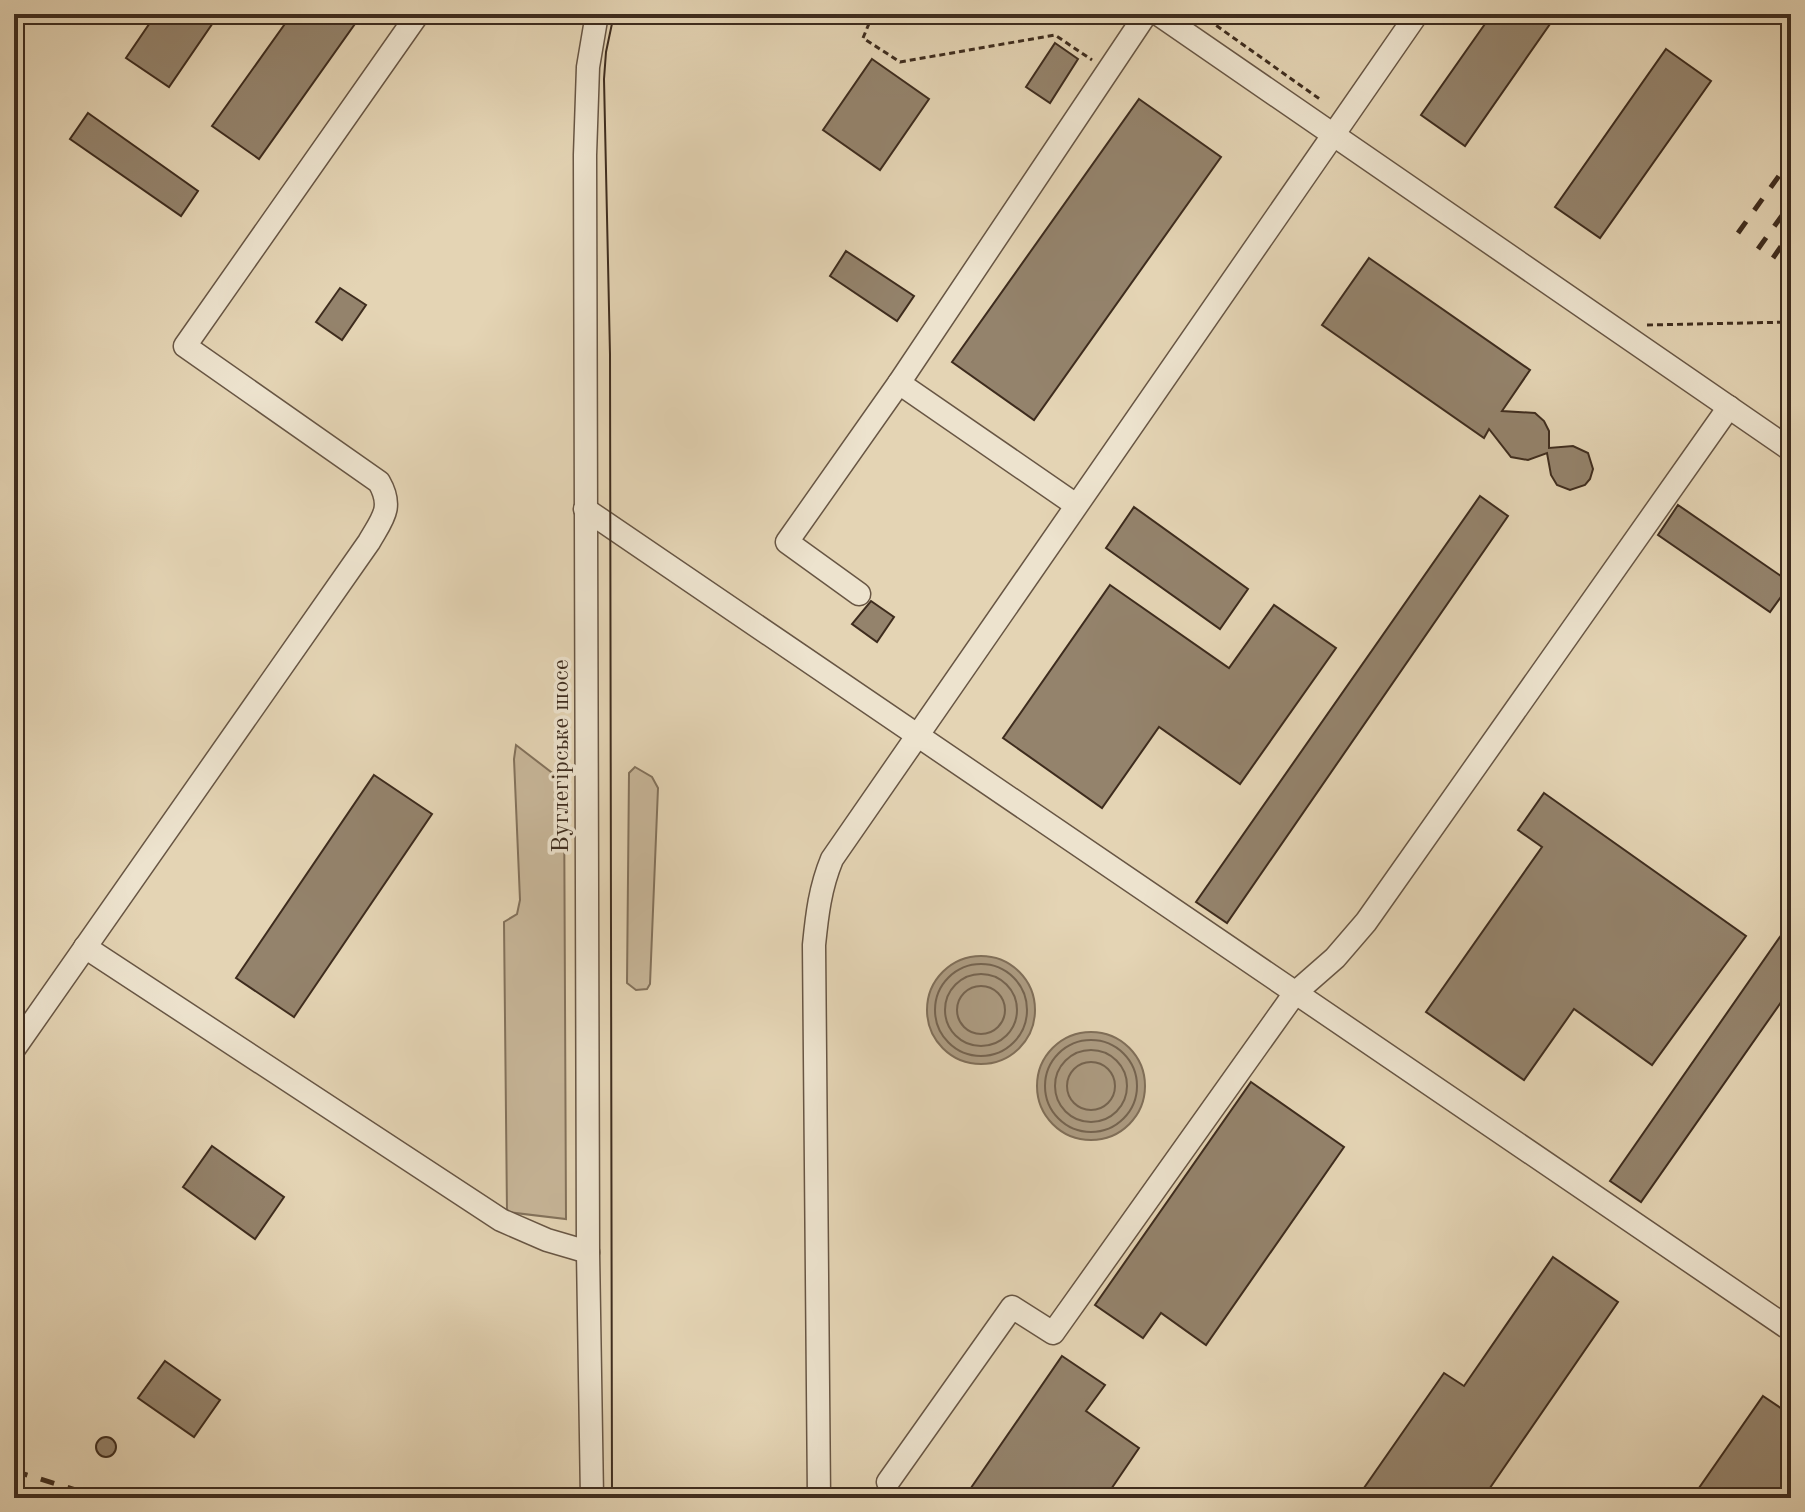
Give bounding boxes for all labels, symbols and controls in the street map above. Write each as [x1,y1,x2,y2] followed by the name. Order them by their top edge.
[550,659,574,853] street label: Вуглегірське шосе

